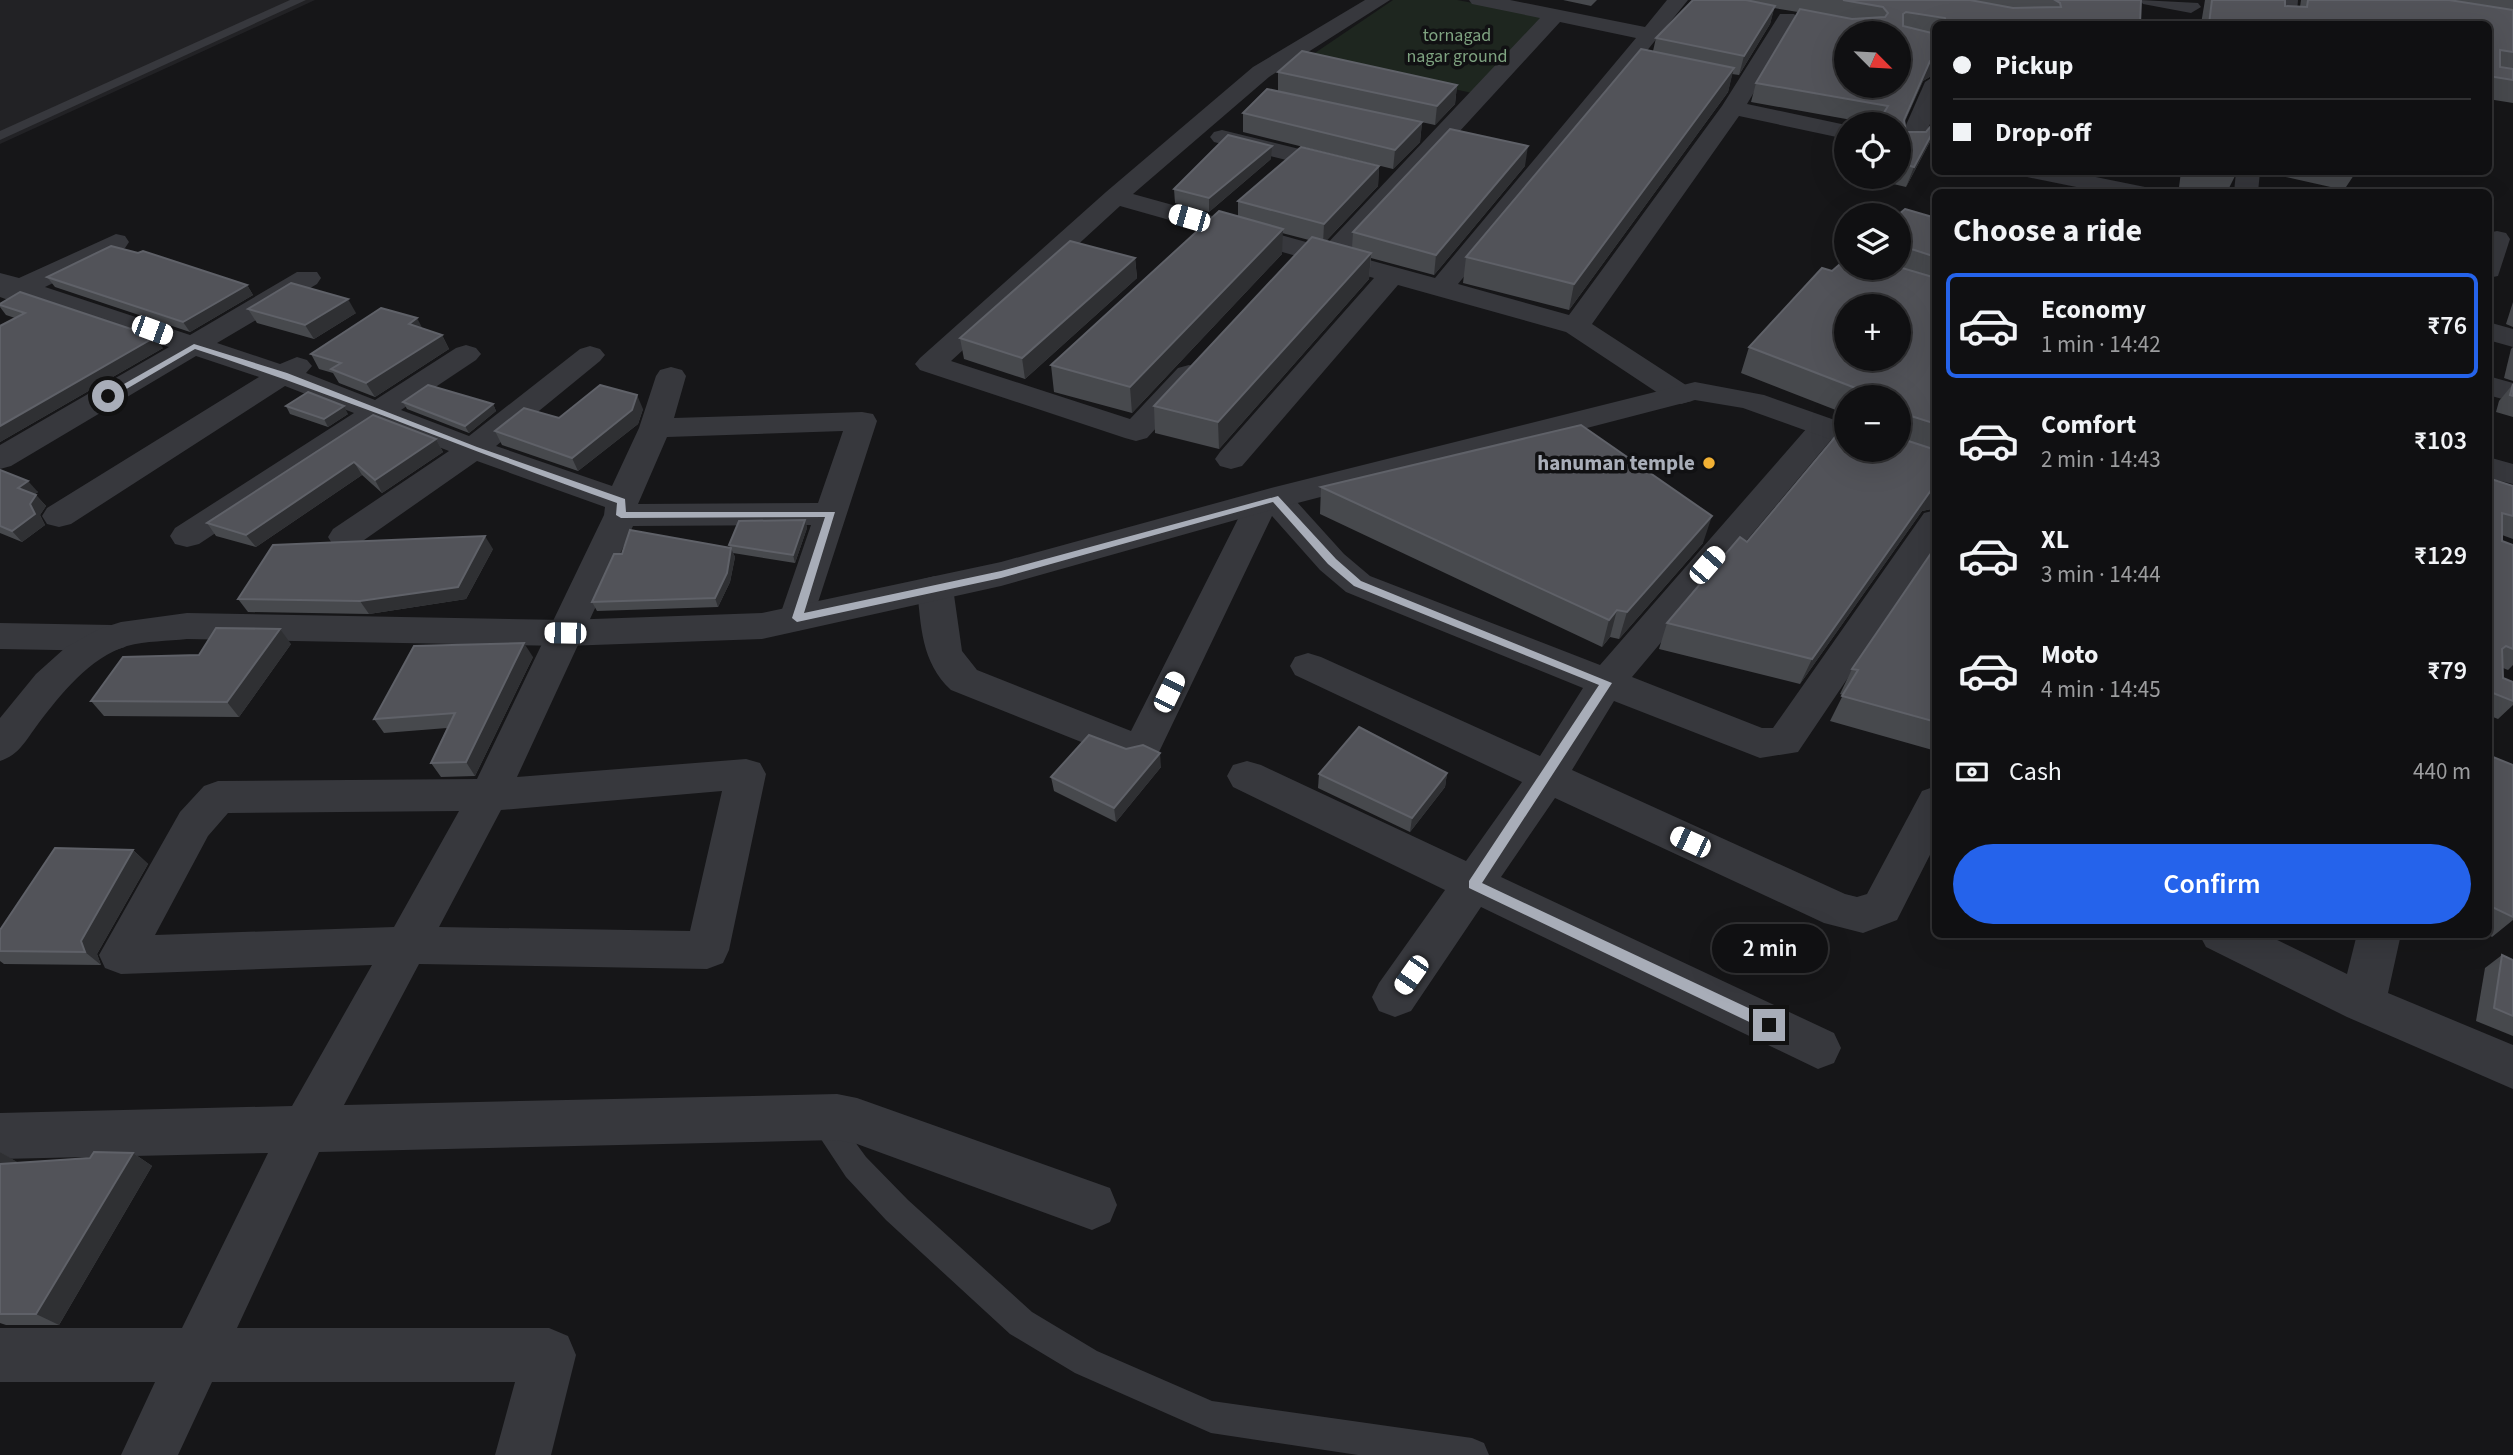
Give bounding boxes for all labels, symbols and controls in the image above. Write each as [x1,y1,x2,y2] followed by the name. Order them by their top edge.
[1834,21,1911,98] north arrow
[1834,21,1911,462] map controls
[1406,23,1508,69] park label: tornagad nagar ground
[1995,47,2073,84] text: Pickup
[1834,112,1911,189] button: locate
[1995,114,2091,151] text: Drop-off
[1166,202,1213,234] car
[1834,203,1911,280] button: layers
[1953,208,2142,254] text: Choose a ride
[2041,291,2146,328] text: Economy
[1834,294,1911,371] button: +
[1957,294,2020,357] icon: car
[2427,307,2467,344] text: ₹76
[129,313,176,347] car
[2041,328,2161,361] text: 1 min · 14:42
[92,380,124,412] route start
[1834,385,1911,462] button: −
[2041,406,2136,443] text: Comfort
[1957,409,2020,472] icon: car
[2414,422,2467,459] text: ₹103
[2041,443,2161,476] text: 2 min · 14:43
[1537,448,1695,478] place label: hanuman temple
[1701,455,1717,471] marker: hanuman temple
[2041,521,2069,558] text: XL
[1957,524,2020,587] icon: car
[2414,537,2467,574] text: ₹129
[1686,542,1729,588] car
[2041,558,2161,591] text: 3 min · 14:44
[544,622,587,644] car
[2041,636,2098,673] text: Moto
[1957,639,2020,702] icon: car
[2427,652,2467,689] text: ₹79
[1151,669,1188,715] car
[2041,673,2161,706] text: 4 min · 14:45
[1953,753,1991,791] icon: cash
[2009,753,2062,790] text: Cash
[2413,755,2471,788] text: 440 m
[1667,824,1714,860] car
[1953,844,2471,924] button: Confirm
[1711,923,1827,972] callout: 2 min
[1743,932,1797,965] text: 2 min
[1391,952,1432,998] car
[1753,1009,1785,1041] route end

